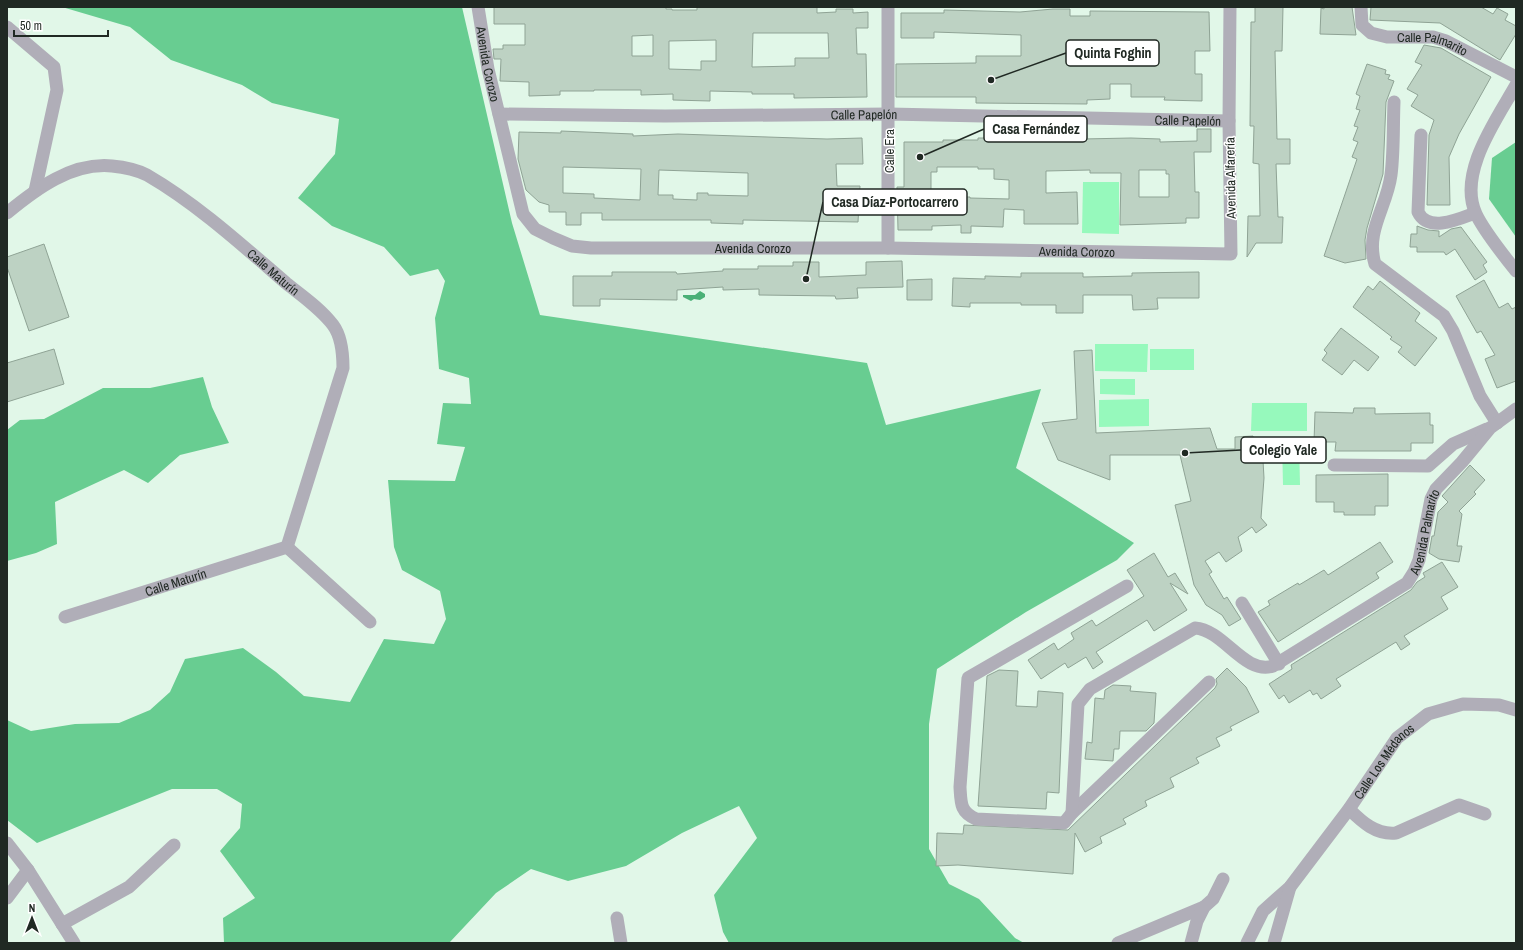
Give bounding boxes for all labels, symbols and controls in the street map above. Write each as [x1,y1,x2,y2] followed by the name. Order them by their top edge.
[14,12,108,38] scale bar
[20,18,42,34] text: 50 m
[472,24,504,104] street label: Avenida Corozo
[1397,29,1470,60] street label: Calle Palmarito
[1066,40,1159,66] callout: Quinta Foghin
[1074,44,1152,62] text: Quinta Foghin
[831,106,897,124] street label: Calle Papelón
[1154,111,1221,130] street label: Calle Papelón
[984,116,1087,142] callout: Casa Fernández
[992,120,1080,138] text: Casa Fernández
[881,129,898,173] street label: Calle Era
[1221,137,1240,220] street label: Avenida Alfarería
[823,189,967,215] callout: Casa Díaz-Portocarrero
[831,193,959,211] text: Casa Díaz-Portocarrero
[714,240,791,257] street label: Avenida Corozo
[1038,243,1115,261] street label: Avenida Corozo
[244,245,303,299] street label: Calle Maturín
[1241,437,1326,463] callout: Colegio Yale
[1249,441,1317,459] text: Colegio Yale
[1405,486,1444,578] street label: Avenida Palmarito
[143,565,209,600] street label: Calle Maturín
[1350,720,1418,803] street label: Calle Los Médanos
[12,898,52,938] north arrow
[29,901,35,915] text: N

